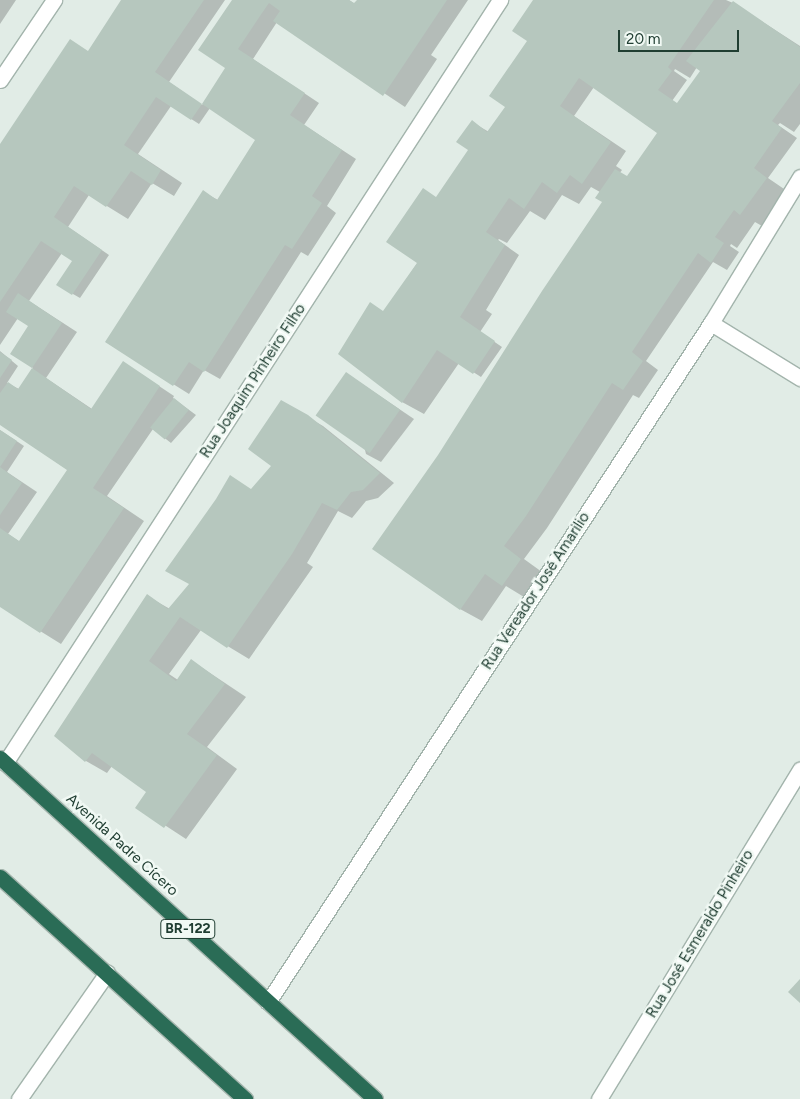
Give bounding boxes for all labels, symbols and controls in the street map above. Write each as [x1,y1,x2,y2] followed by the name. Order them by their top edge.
[620,20,741,52] scale bar
[626,30,660,48] text: 20 m
[196,301,310,461] street label: Rua Joaquim Pinheiro Filho
[478,509,594,673] street label: Rua Vereador José Amarilio
[62,790,182,900] street label: Avenida Padre Cícero
[643,847,757,1021] street label: Rua José Esmeraldo Pinheiro
[159,918,217,941] road number: BR-122

